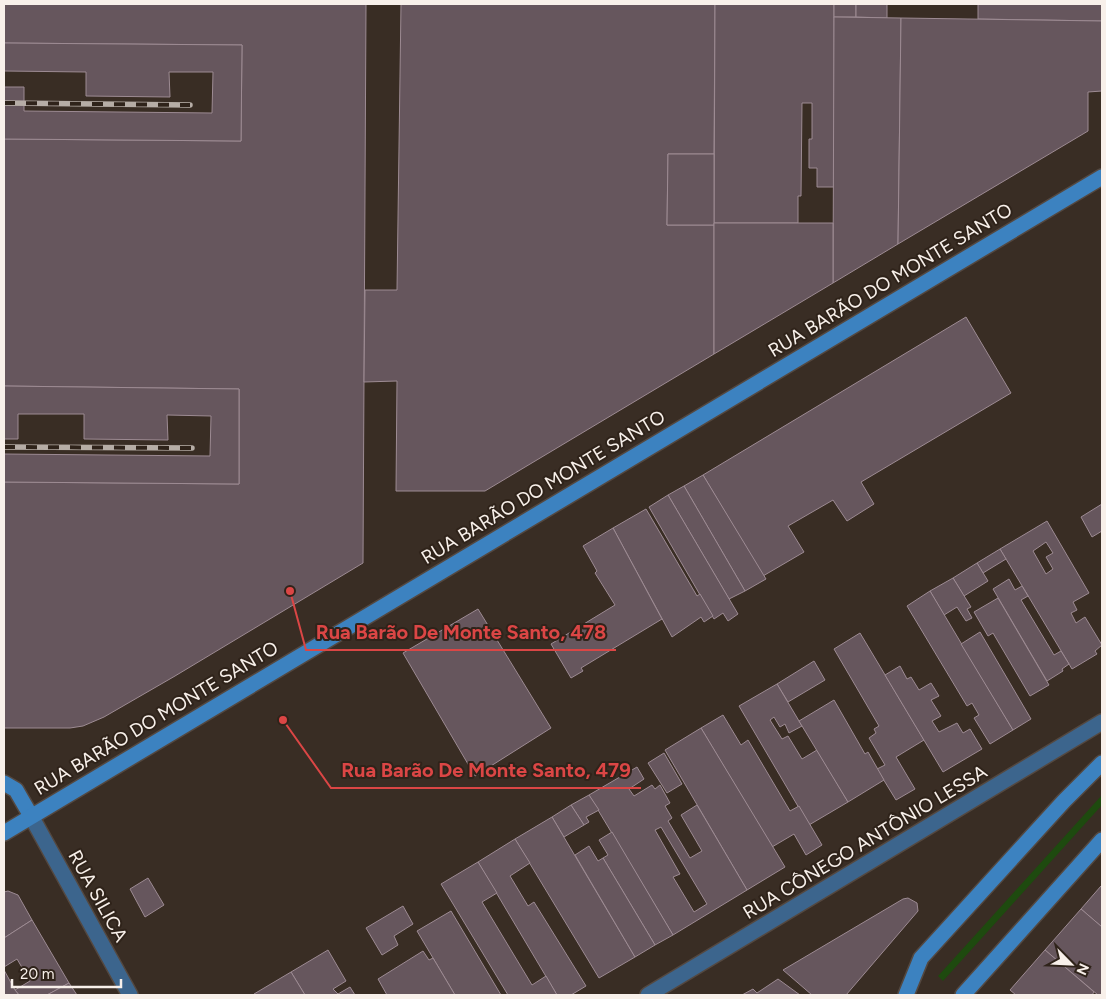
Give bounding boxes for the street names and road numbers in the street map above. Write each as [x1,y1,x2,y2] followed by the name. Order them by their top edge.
[764,198,1016,362] street label: RUA BARÃO DO MONTE SANTO
[417,405,669,569] street label: RUA BARÃO DO MONTE SANTO
[30,636,282,800] street label: RUA BARÃO DO MONTE SANTO
[739,760,991,924] street label: RUA CÔNEGO ANTÔNIO LESSA
[63,846,133,946] street label: RUA SILICA

